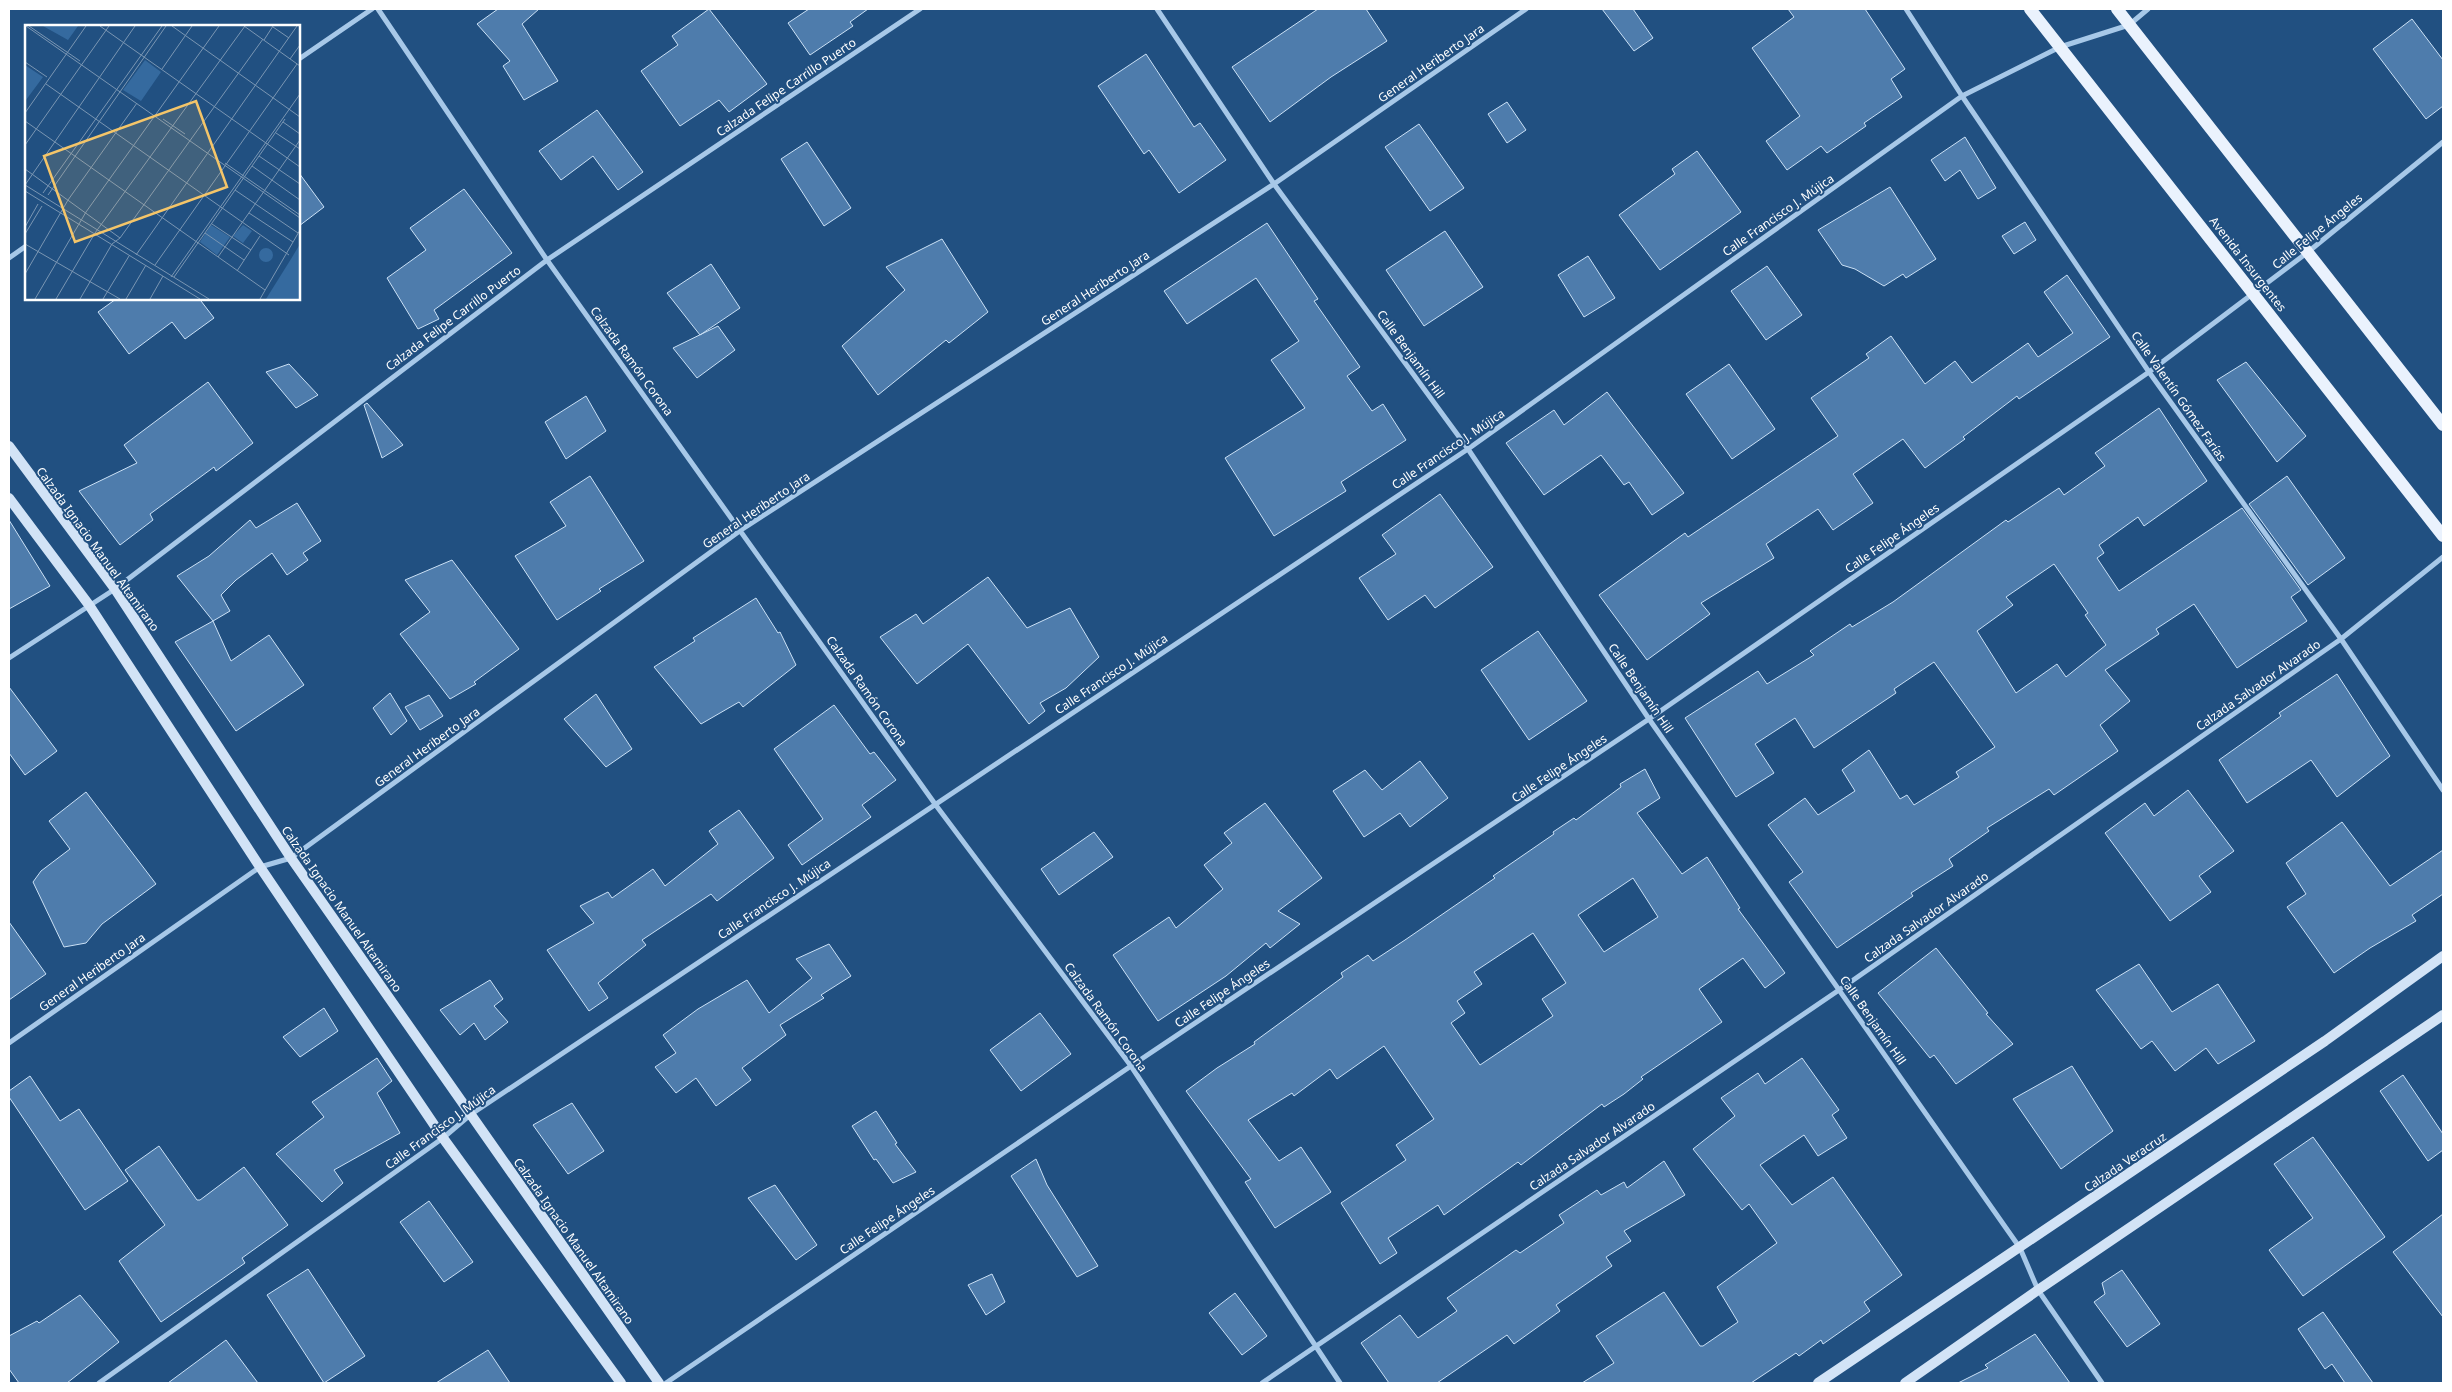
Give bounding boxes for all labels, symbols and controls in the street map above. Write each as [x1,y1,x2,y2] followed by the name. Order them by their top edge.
[1374,20,1488,106] street label: General Heriberto Jara
[25,25,300,300] inset map
[713,34,859,140] street label: Calzada Felipe Carrillo Puerto
[1719,170,1837,260] street label: Calle Francisco J. Mújica
[2268,189,2366,273] street label: Calle Felipe Ángeles
[2206,213,2291,315] street label: Avenida Insurgentes
[1037,246,1153,330] street label: General Heriberto Jara
[382,261,524,375] street label: Calzada Felipe Carrillo Puerto
[587,303,677,419] street label: Calzada Ramón Corona
[1373,306,1449,402] street label: Calle Benjamín Hill
[2127,327,2231,465] street label: Calle Valentín Gómez Farías
[1388,405,1508,493] street label: Calle Francisco J. Mújica
[32,463,164,635] street label: Calzada Ignacio Manuel Altamirano
[699,468,813,552] street label: General Heriberto Jara
[1841,499,1943,577] street label: Calle Felipe Ángeles
[1051,630,1171,718] street label: Calle Francisco J. Mújica
[822,632,912,750] street label: Calzada Ramón Corona
[2192,635,2324,735] street label: Calzada Salvador Alvarado
[1605,640,1677,736] street label: Calle Benjamín Hill
[371,703,483,791] street label: General Heriberto Jara
[1508,730,1610,806] street label: Calle Felipe Ángeles
[278,822,406,996] street label: Calzada Ignacio Manuel Altamirano
[714,855,834,943] street label: Calle Francisco J. Mújica
[1860,867,1992,967] street label: Calzada Salvador Alvarado
[35,929,149,1015] street label: General Heriberto Jara
[1171,955,1273,1031] street label: Calle Felipe Ángeles
[1061,959,1151,1075] street label: Calzada Ramón Corona
[1836,972,1910,1068] street label: Calle Benjamín Hill
[381,1081,499,1173] street label: Calle Francisco J. Mújica
[1526,1097,1658,1195] street label: Calzada Salvador Alvarado
[2080,1128,2170,1196] street label: Calzada Veracruz
[510,1154,638,1328] street label: Calzada Ignacio Manuel Altamirano
[836,1182,938,1258] street label: Calle Felipe Ángeles

